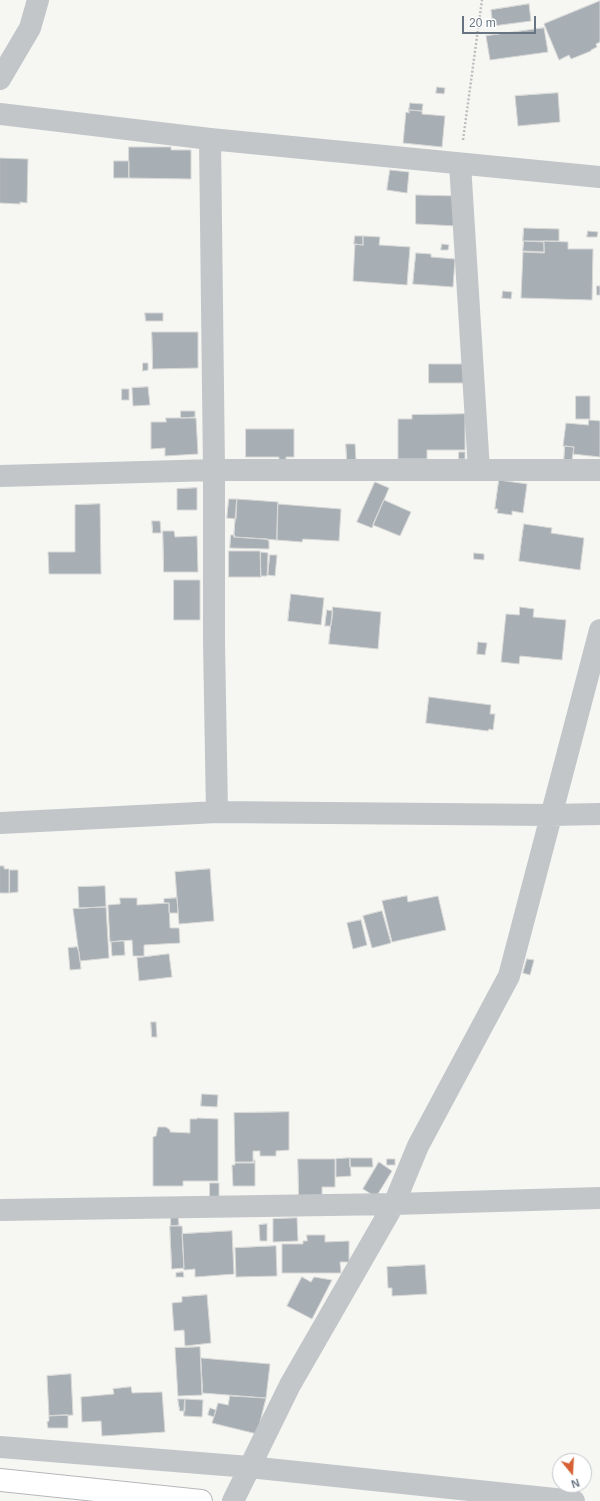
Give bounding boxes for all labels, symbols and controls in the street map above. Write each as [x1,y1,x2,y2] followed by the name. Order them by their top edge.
[464,8,538,34] scale bar
[469,16,496,30] text: 20 m
[552,1453,592,1493] north arrow
[570,1477,581,1490] text: N

